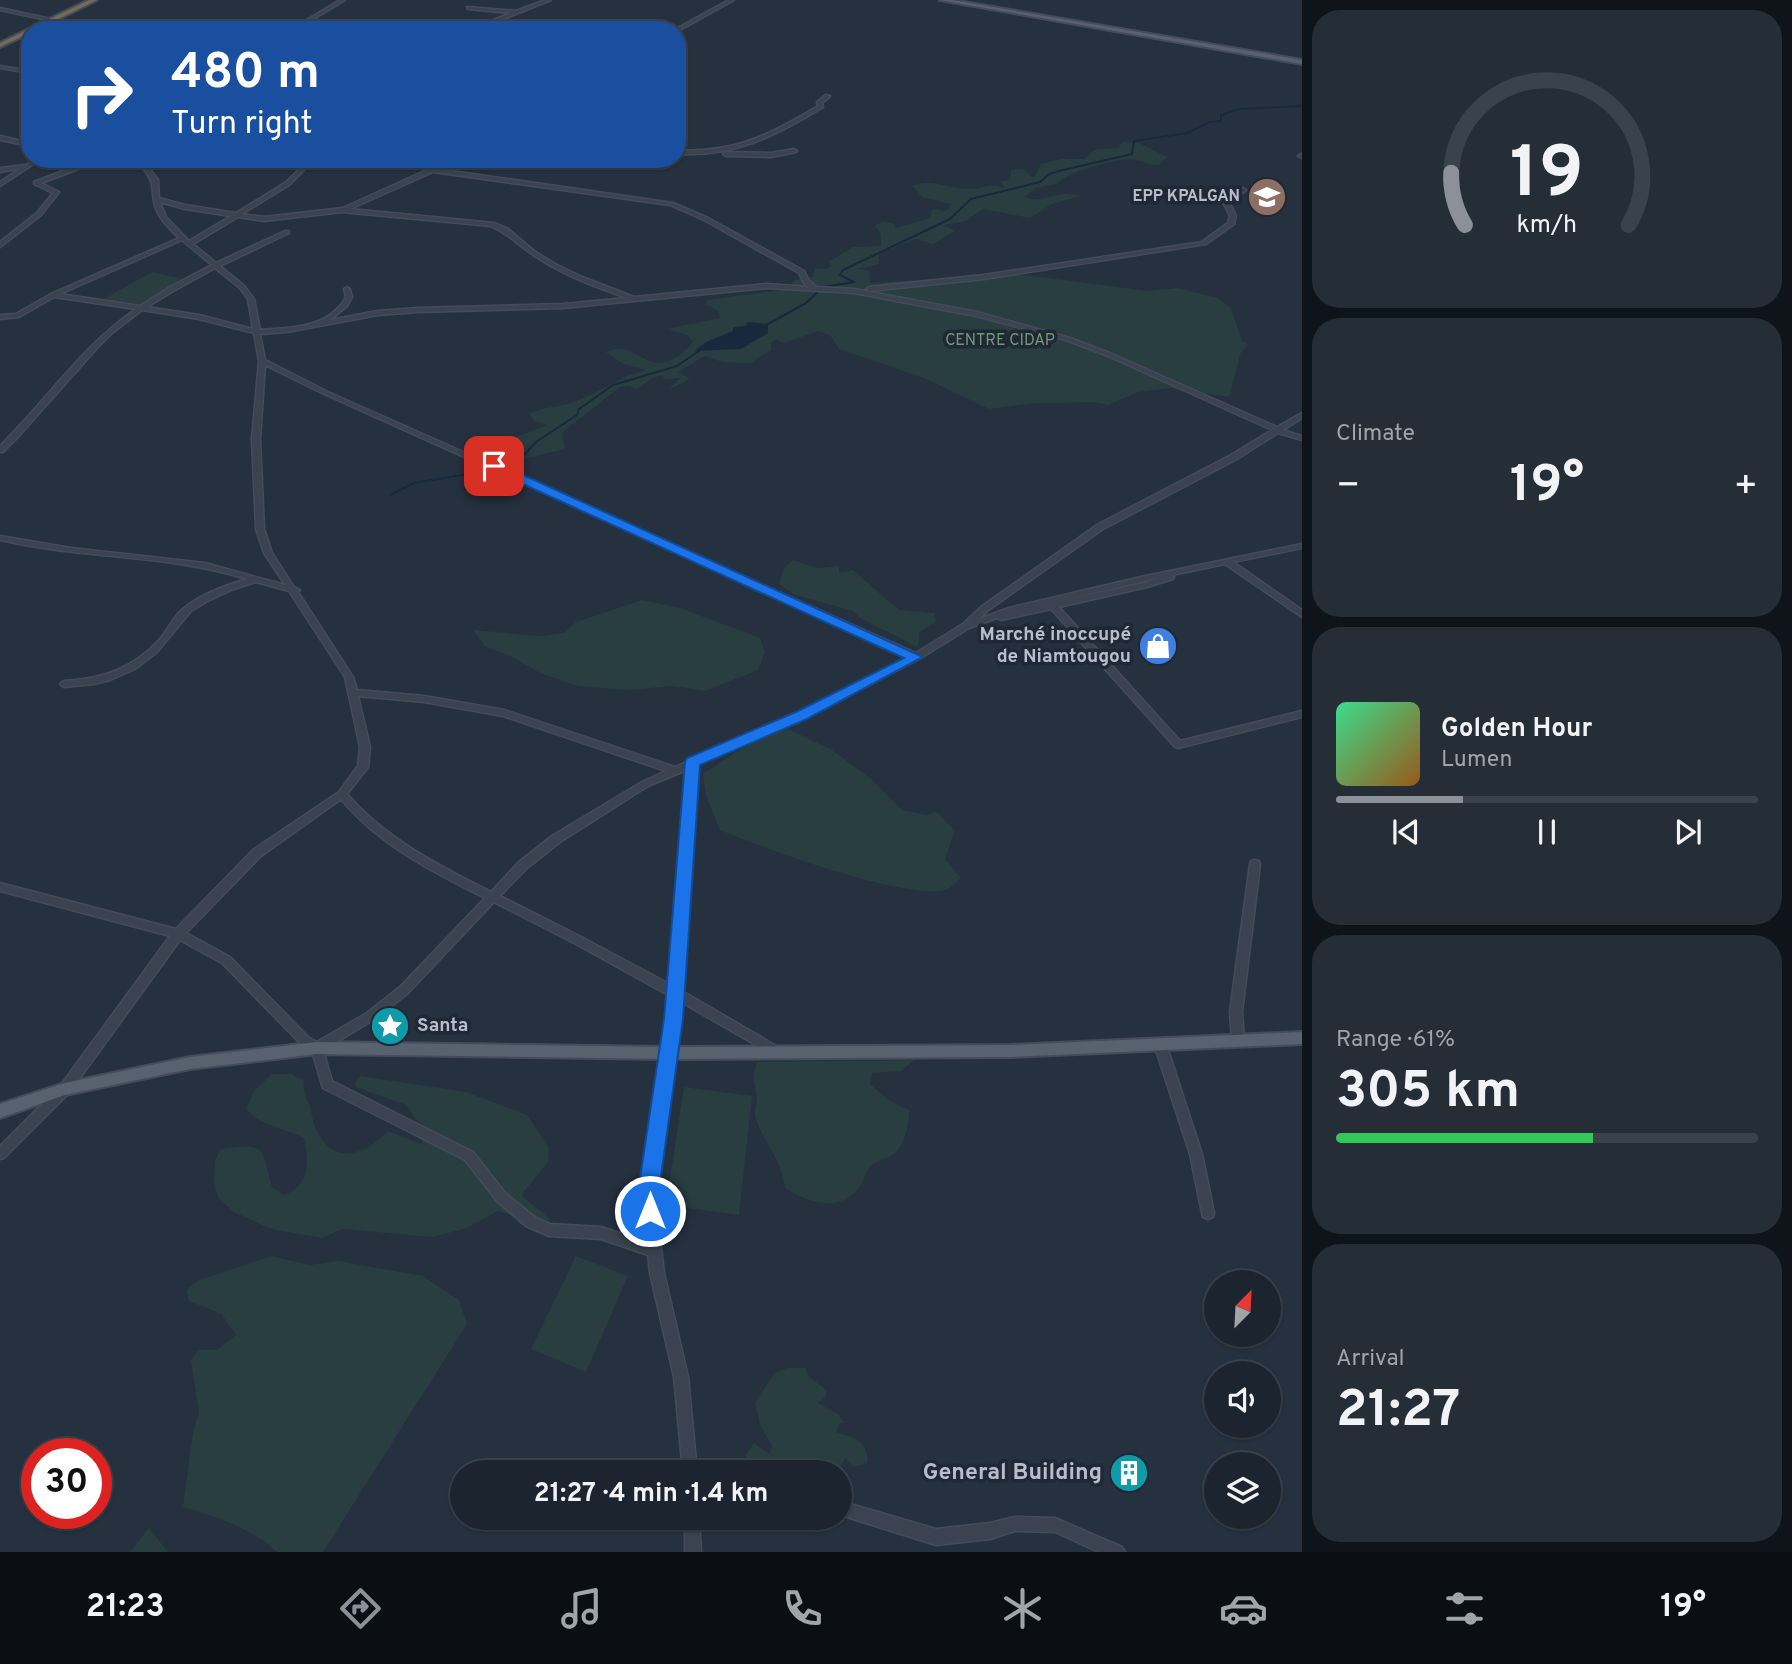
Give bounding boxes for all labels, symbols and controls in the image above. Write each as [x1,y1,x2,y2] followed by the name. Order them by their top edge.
[171,44,320,106] text: 480 m
[56,49,147,140] icon: right
[171,105,313,145] text: Turn right
[1510,132,1584,224] text: 19
[1246,176,1288,218] school or university icon: EPP KPALGAN
[1132,187,1240,207] place label: EPP KPALGAN
[1517,210,1577,242] text: km/h
[945,331,1055,351] park label: CENTRE CIDAP
[1336,420,1415,449] text: Climate
[464,436,524,496] pin
[475,447,513,485] icon: arrive
[1510,454,1584,520] text: 19°
[1336,463,1361,512] text: −
[1733,463,1758,512] text: +
[980,623,1131,669] place label: Marché inoccupé de Niamtougou
[1137,625,1179,667] shop icon: Marché inoccupé de Niamtougou
[1441,713,1592,746] text: Golden Hour
[1441,746,1512,775] text: Lumen
[1387,813,1425,851] icon: previous
[1528,813,1566,851] icon: pause
[1669,813,1707,851] icon: next
[369,1005,411,1047] place icon: Santa
[417,1014,468,1038] place label: Santa
[1336,1026,1455,1055] text: Range · 61%
[1336,1060,1520,1126] text: 305 km
[613,1174,687,1248] position arrow
[1204,1270,1281,1348] north arrow
[1204,1270,1281,1529] map controls
[1336,1345,1405,1374] text: Arrival
[1204,1361,1281,1438] button: sound
[1336,1379,1460,1445] text: 21:27
[21,1438,112,1529] speed limit sign: 30
[1108,1452,1150,1494] building icon: General Building
[1204,1452,1281,1529] button: layers
[923,1459,1102,1488] place label: General Building
[534,1478,768,1511] text: 21:27 · 4 min · 1.4 km
[336,1584,385,1633] icon: directions
[557,1584,606,1633] icon: music
[778,1584,827,1633] icon: phone
[998,1584,1047,1633] icon: climate
[1219,1584,1268,1633] icon: car
[1440,1584,1489,1633] icon: filters
[86,1588,165,1628] text: 21:23
[1660,1588,1706,1628] text: 19°

